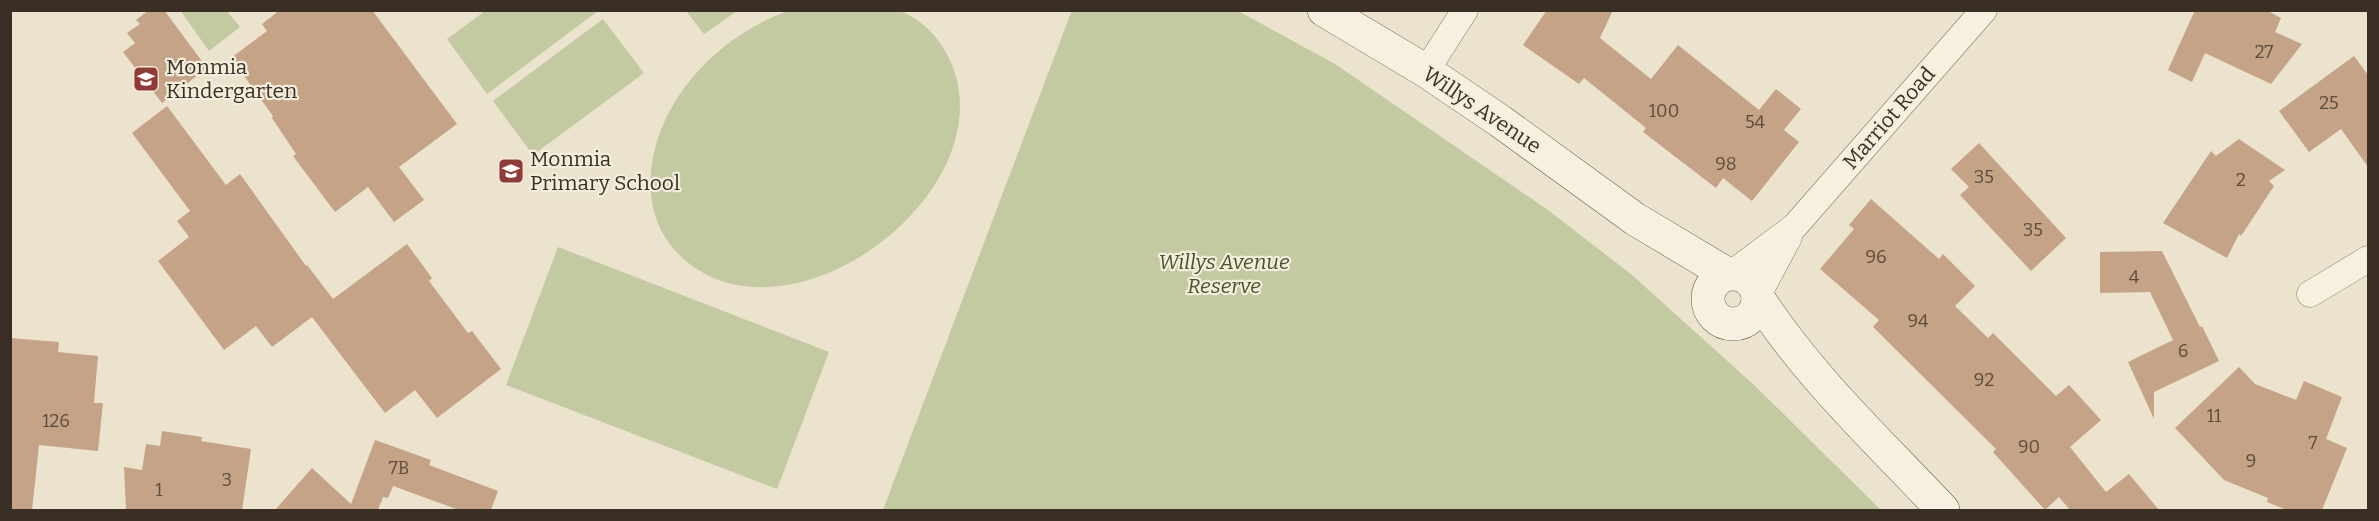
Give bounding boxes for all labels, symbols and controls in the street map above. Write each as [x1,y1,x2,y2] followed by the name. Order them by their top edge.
[2255,41,2273,63] house number: 27
[166,54,297,104] place label: Monmia Kindergarten
[1418,61,1546,159] street label: Willys Avenue
[1837,61,1941,175] street label: Marriot Road
[131,64,161,94] school or university icon: Monmia Kindergarten
[2319,92,2339,114] house number: 25
[1649,100,1679,122] house number: 100
[1745,111,1766,133] house number: 54
[530,146,680,196] place label: Monmia Primary School
[1715,153,1737,175] house number: 98
[496,156,526,186] school or university icon: Monmia Primary School
[1974,166,1994,188] house number: 35
[2236,169,2246,191] house number: 2
[2023,219,2043,241] house number: 35
[1865,246,1887,268] house number: 96
[1158,249,1290,299] park label: Willys Avenue Reserve
[2129,266,2140,288] house number: 4
[1907,310,1929,332] house number: 94
[2178,340,2188,362] house number: 6
[1974,369,1994,391] house number: 92
[2207,405,2222,427] house number: 11
[42,410,70,432] house number: 126
[2308,432,2318,454] house number: 7
[2018,436,2040,458] house number: 90
[2246,450,2256,472] house number: 9
[389,457,409,479] house number: 7B
[222,469,232,491] house number: 3
[155,479,163,501] house number: 1

